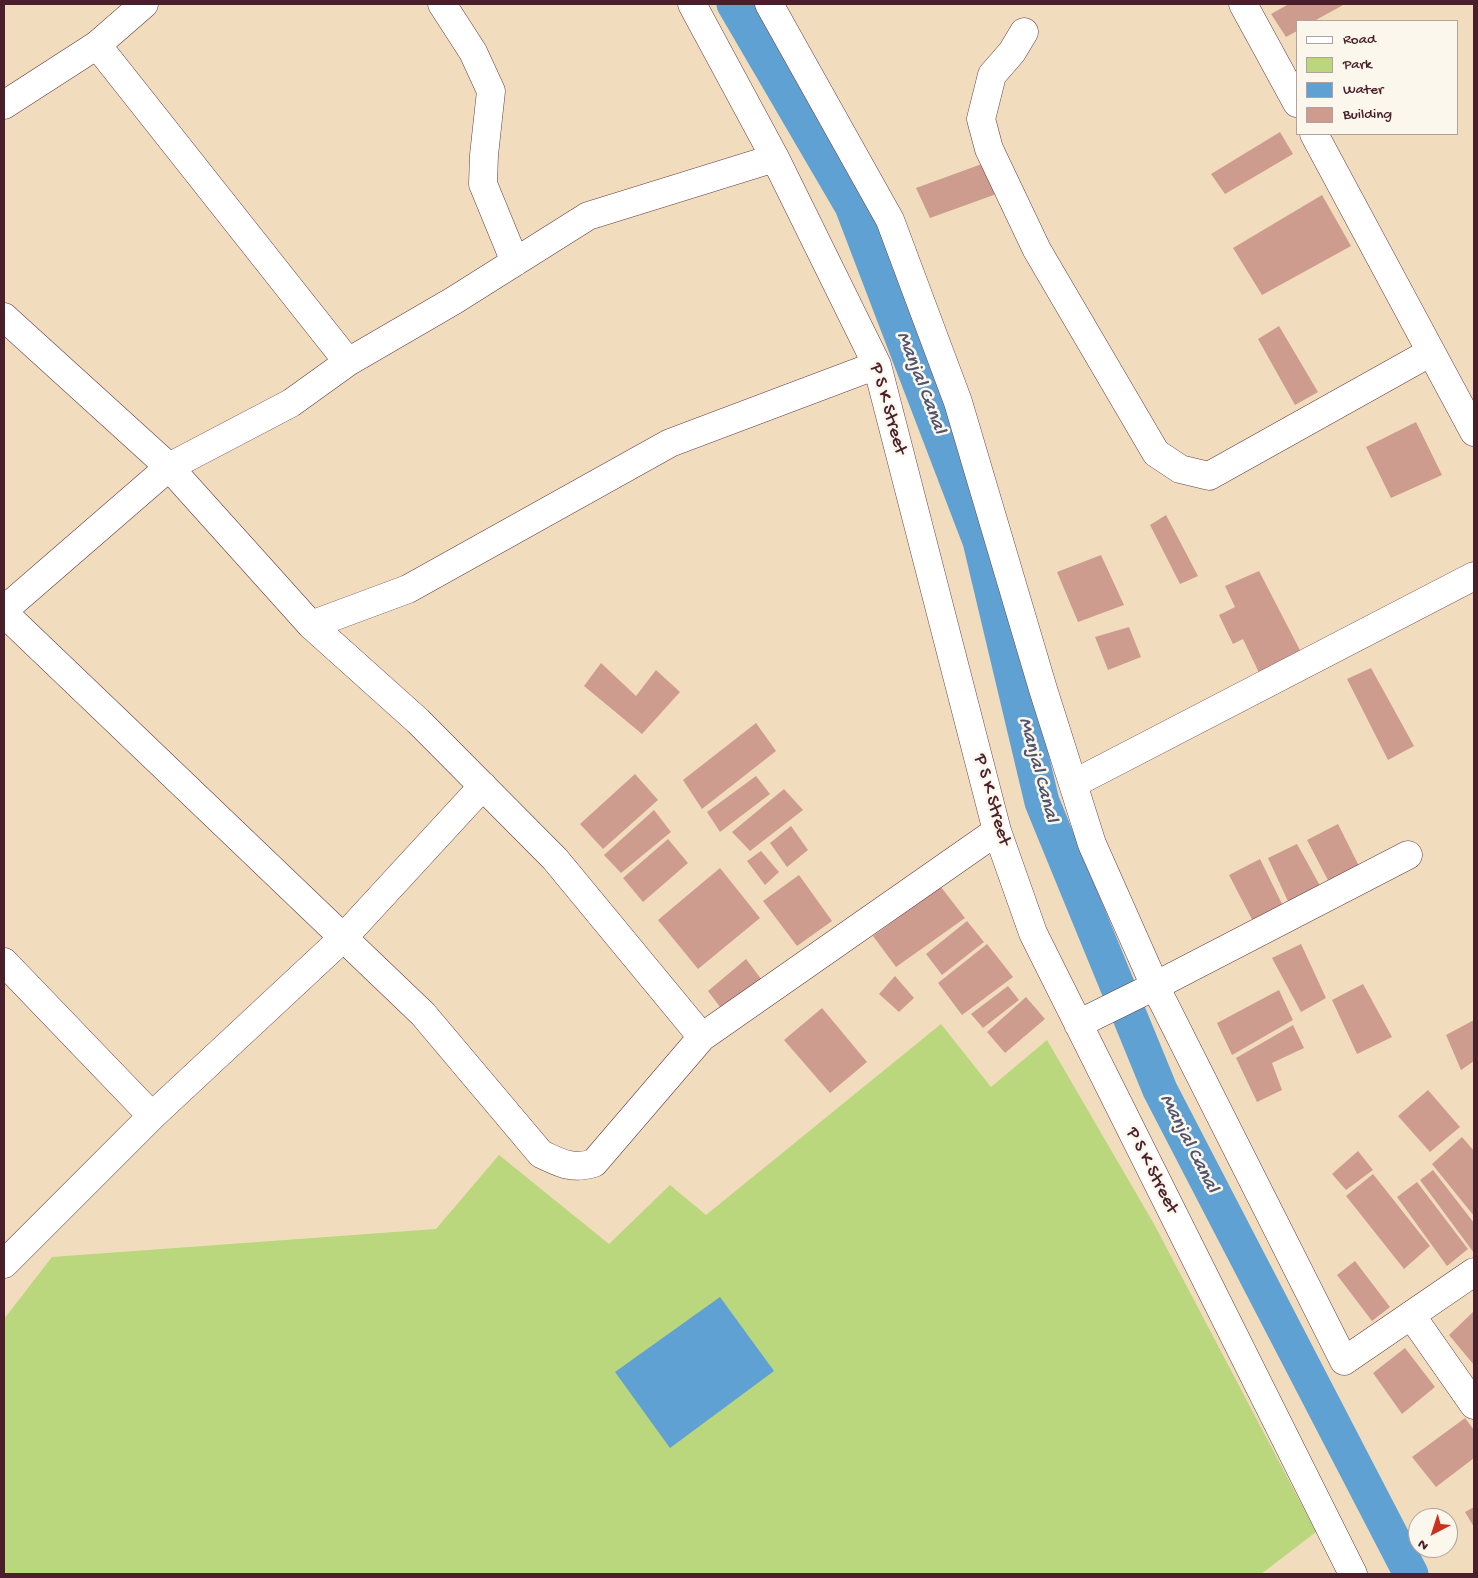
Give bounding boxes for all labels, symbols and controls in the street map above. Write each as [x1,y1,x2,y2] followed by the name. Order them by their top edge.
[1296,20,1458,135] legend
[1343,31,1376,49] text: Road
[1343,56,1372,74] text: Park
[1343,81,1383,99] text: Water
[1343,106,1392,124] text: Building
[890,329,950,437] water label: Manjal Canal
[863,361,911,457] street label: P S K Street
[1011,715,1063,825] water label: Manjal Canal
[967,752,1015,848] street label: P S K Street
[1153,1091,1223,1197] water label: Manjal Canal
[1120,1124,1182,1218] street label: P S K Street
[1408,1508,1458,1558] north arrow
[1415,1535,1433,1554] text: N

